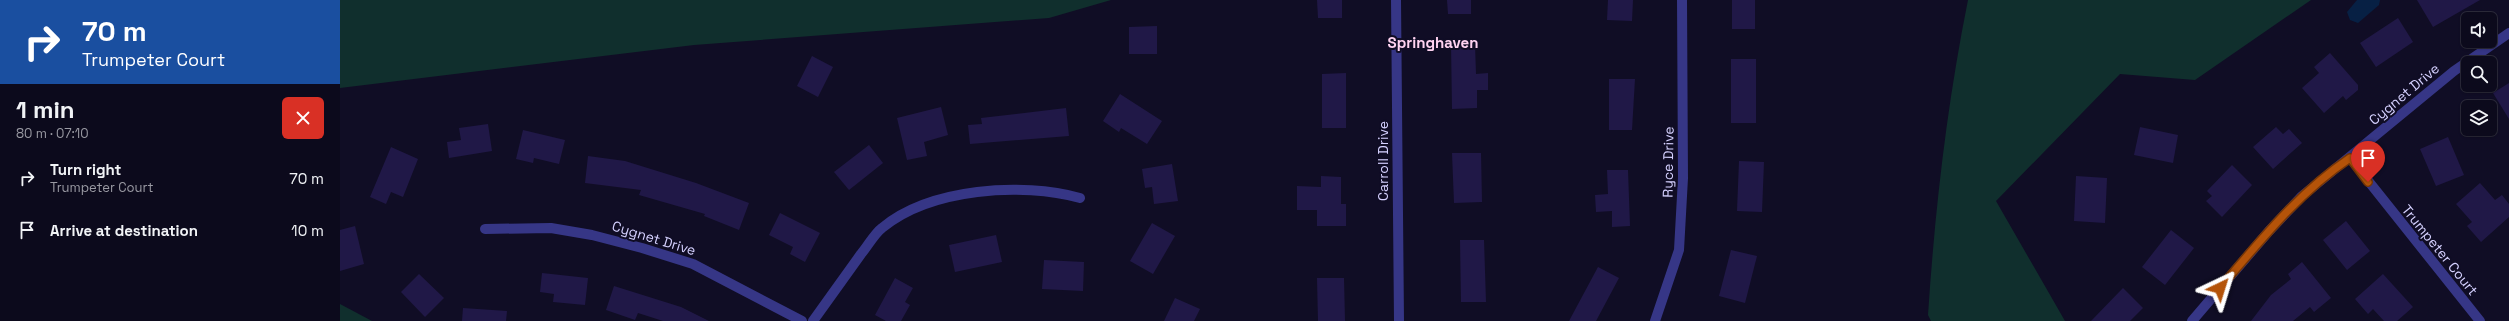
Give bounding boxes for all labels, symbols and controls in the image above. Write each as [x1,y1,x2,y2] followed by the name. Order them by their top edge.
[2461,12,2497,136] map controls
[2461,12,2497,48] button: sound
[82,13,147,49] text: 70 m
[16,16,68,68] icon: right
[1388,33,1478,52] district label: Springhaven
[82,48,225,71] text: Trumpeter Court
[2461,56,2497,92] button: search
[2365,59,2443,129] street label: Cygnet Drive
[16,94,75,125] text: 1 min
[282,97,324,139] button: close
[2461,100,2497,136] button: layers
[1374,121,1392,201] street label: Carroll Drive
[16,125,89,142] text: 80 m · 07:10
[1658,126,1678,198] street label: Ryce Drive
[2351,141,2385,182] pin
[2357,147,2379,169] icon: arrive
[50,160,121,179] text: Turn right
[16,167,38,189] icon: right
[289,169,324,188] text: 70 m
[50,179,153,196] text: Trumpeter Court
[2398,201,2482,299] street label: Trumpeter Court
[610,217,698,259] street label: Cygnet Drive
[16,219,38,241] icon: arrive
[50,221,198,240] text: Arrive at destination
[291,221,324,240] text: 10 m
[2199,267,2241,309] position arrow

